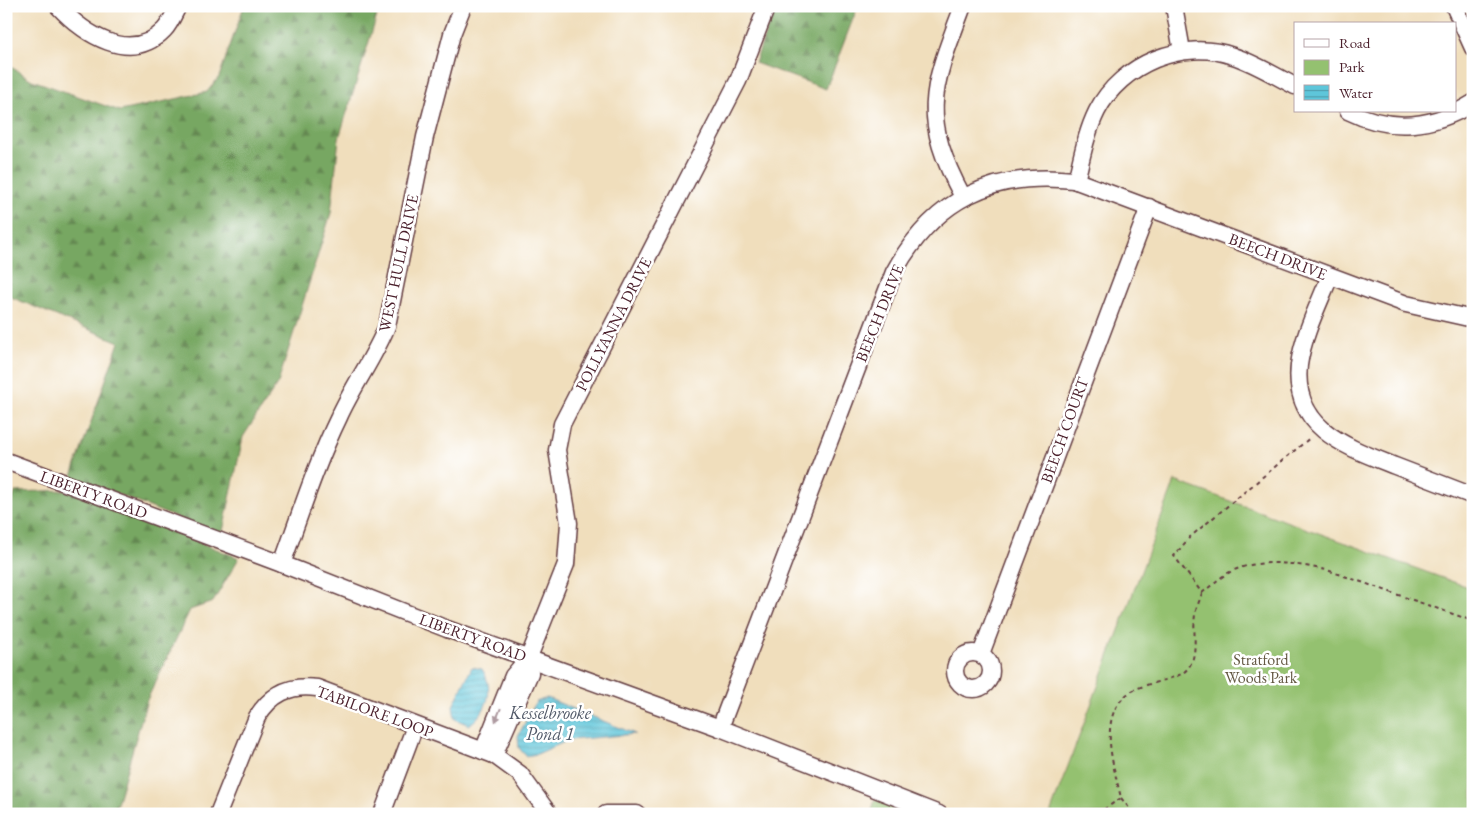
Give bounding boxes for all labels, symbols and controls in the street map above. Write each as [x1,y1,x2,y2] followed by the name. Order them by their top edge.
[1294,22,1456,112] legend
[1339,33,1371,52] text: Road
[1339,57,1366,76] text: Park
[1339,83,1373,102] text: Water
[374,192,423,334] street label: WEST HULL DRIVE
[1226,228,1330,285] street label: BEECH DRIVE
[571,254,656,395] street label: POLLYANNA DRIVE
[850,261,909,365] street label: BEECH DRIVE
[1036,374,1093,486] street label: BEECH COURT
[37,465,150,524] street label: LIBERTY ROAD
[416,608,529,667] street label: LIBERTY ROAD
[1225,649,1298,688] park label: Stratford Woods Park
[313,681,436,742] street label: TABILORE LOOP
[508,701,592,745] water label: Kesselbrooke Pond 1
[493,708,501,722] one-way arrow

